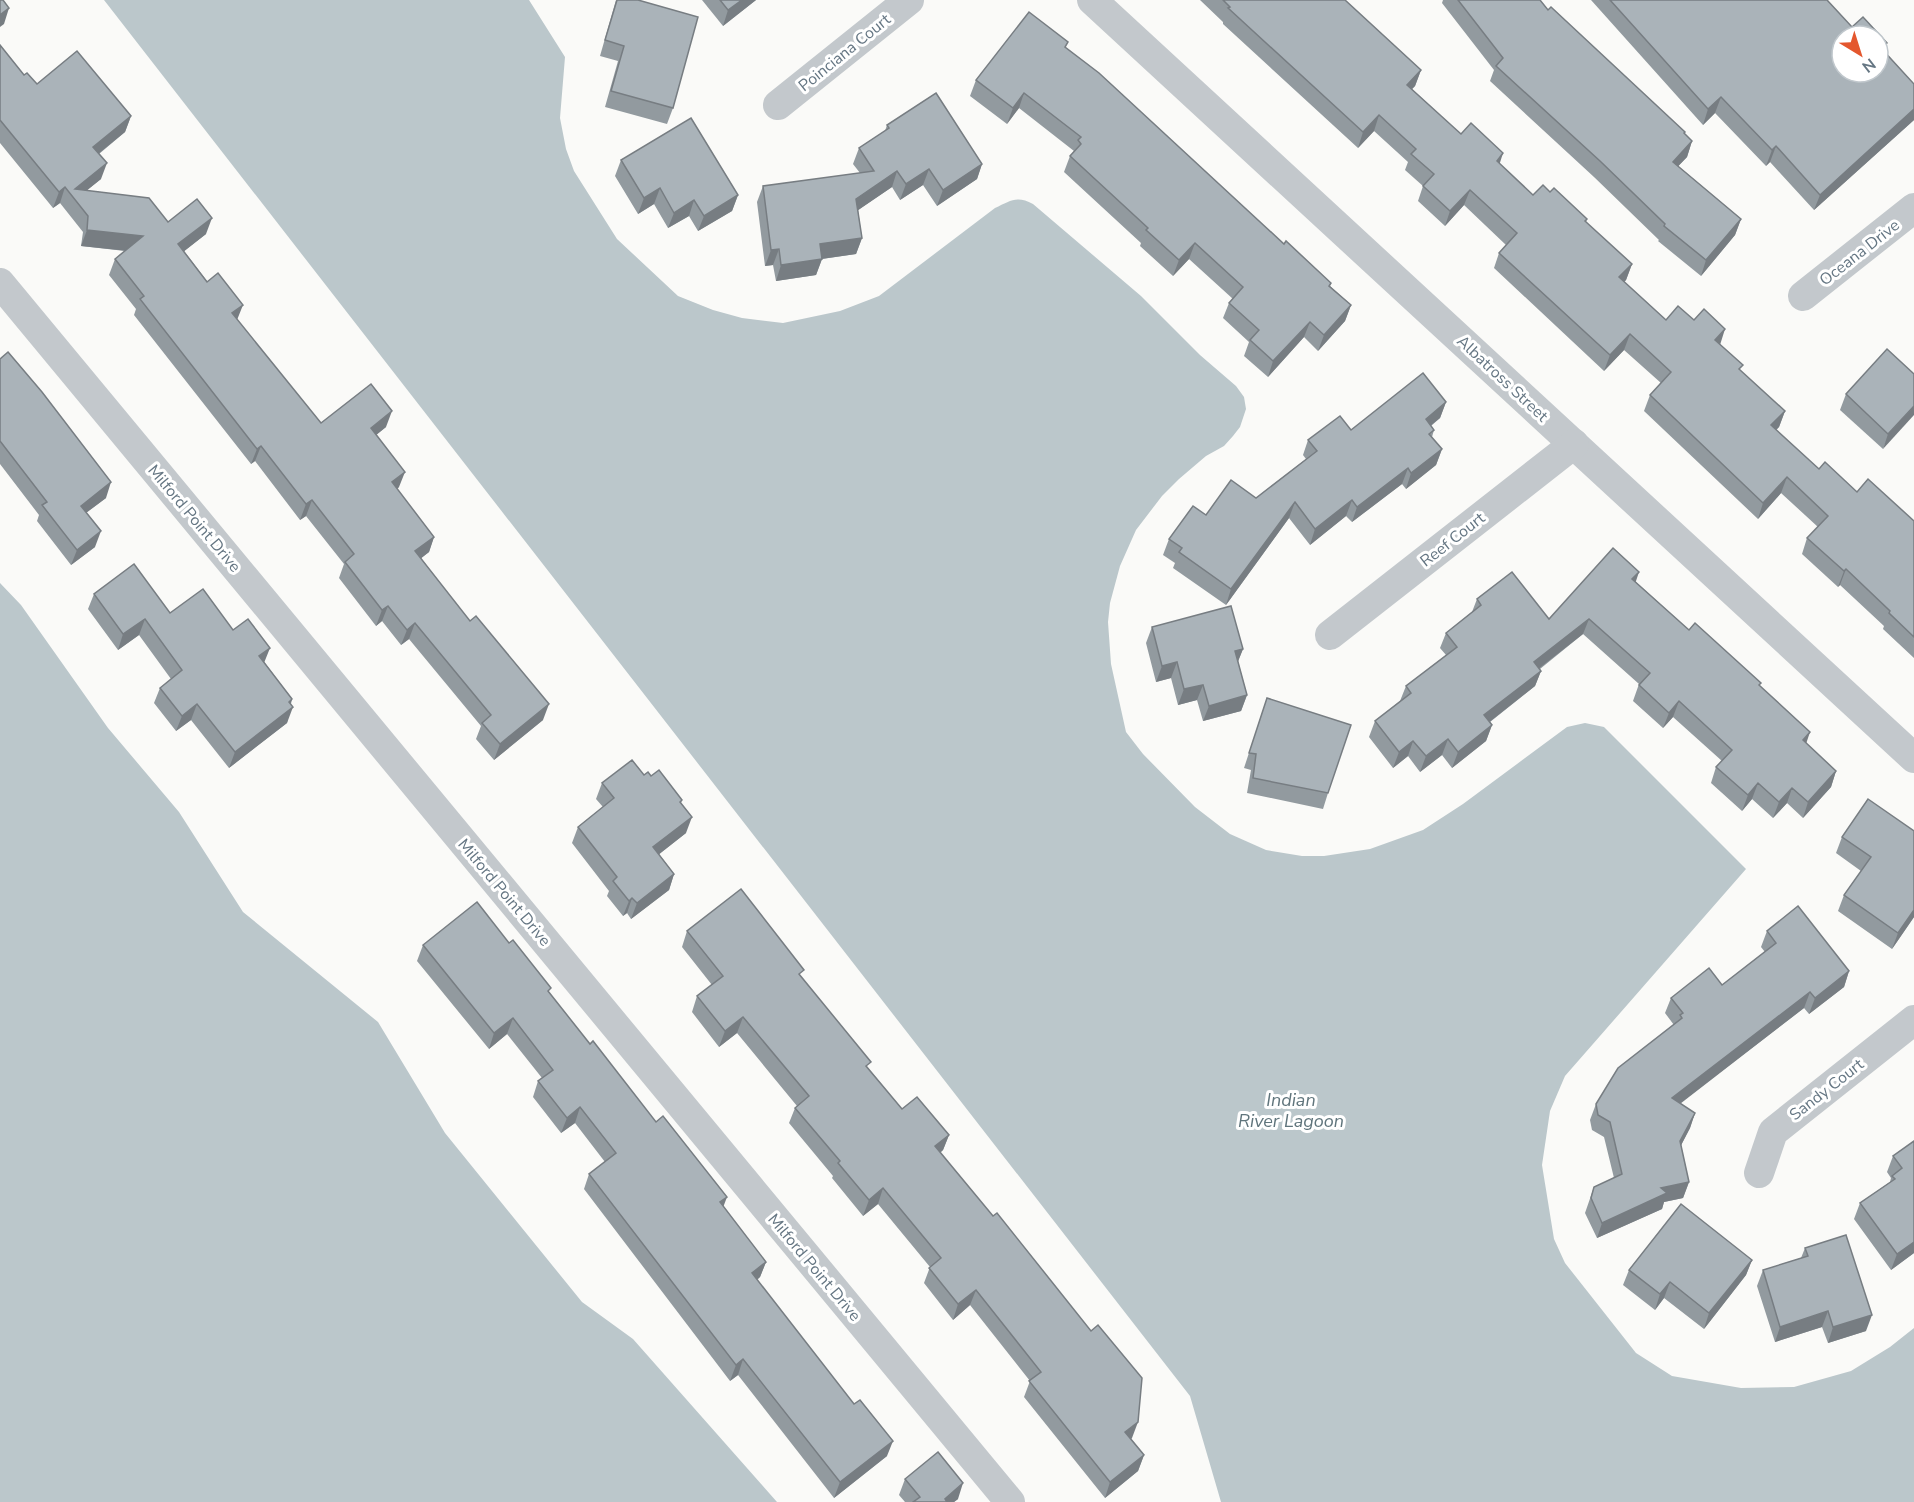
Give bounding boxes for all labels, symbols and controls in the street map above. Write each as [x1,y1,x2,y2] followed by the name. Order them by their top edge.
[794,9,896,97] street label: Poinciana Court
[1830,24,1890,84] north arrow
[1857,53,1880,77] text: N
[1815,215,1904,291] street label: Oceana Drive
[1452,331,1553,427] street label: Albatross Street
[143,460,246,577] street label: Milford Point Drive
[1416,507,1490,572] street label: Reef Court
[453,834,556,951] street label: Milford Point Drive
[1785,1054,1869,1126] street label: Sandy Court
[1238,1088,1344,1133] water label: Indian River Lagoon
[763,1209,866,1326] street label: Milford Point Drive

